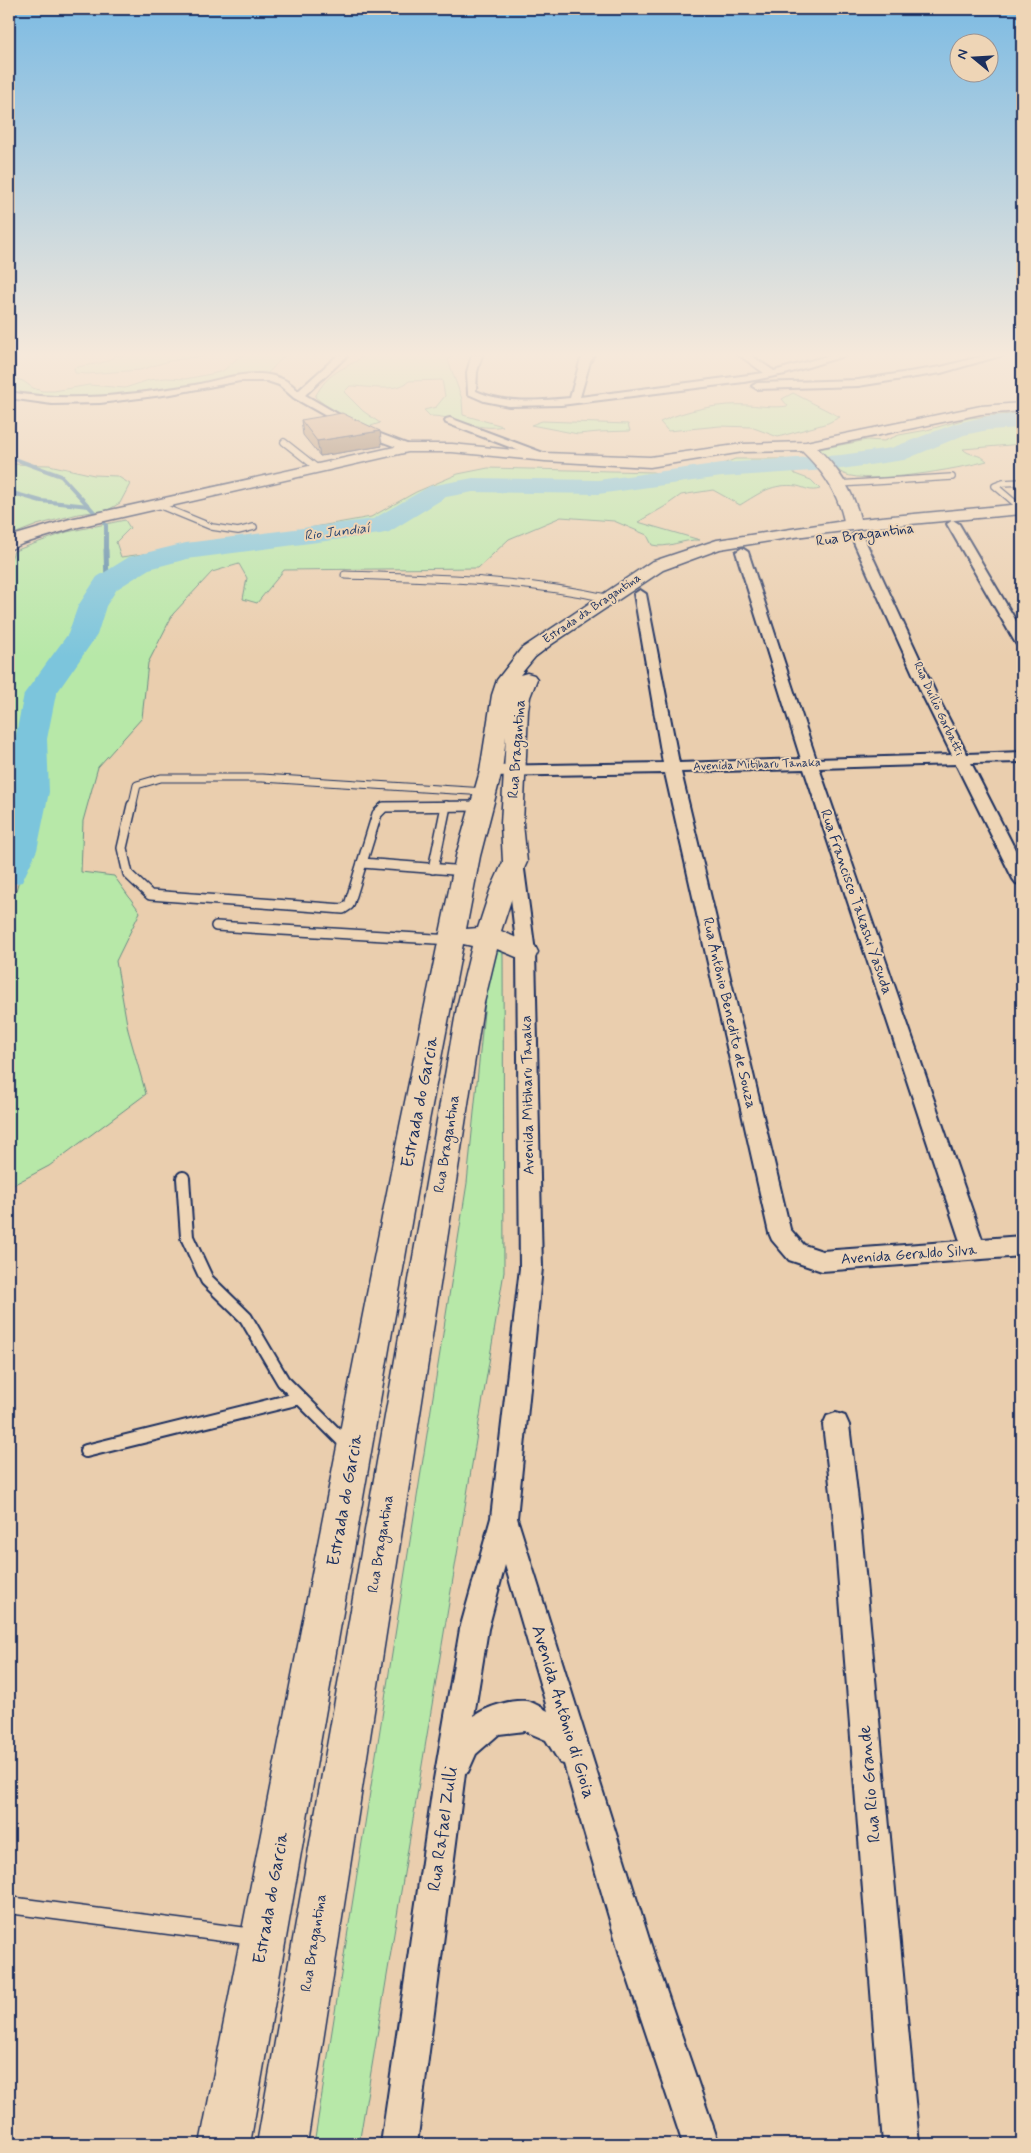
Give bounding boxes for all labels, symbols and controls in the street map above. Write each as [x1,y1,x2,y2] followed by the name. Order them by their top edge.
[948,32,998,82] north arrow
[953,47,973,62] text: N
[815,518,916,553] street label: Rua Bragantina
[303,519,373,545] water label: Rio Jundiaí
[540,570,644,648] street label: Estrada da Bragantina
[909,659,967,759] street label: Rua Duílio Garbatti
[504,699,531,799] street label: Rua Bragantina
[693,755,821,775] street label: Avenida Mitiharu Tanaka
[815,807,897,997] street label: Rua Francisco Takashi Yasuda
[697,915,761,1111] street label: Rua Antônio Benedito de Souza
[517,1015,539,1175] street label: Avenida Mitiharu Tanaka
[395,1034,445,1170] street label: Estrada do Garcia
[429,1093,466,1195] street label: Rua Bragantina
[840,1240,979,1270] street label: Avenida Geraldo Silva
[322,1432,368,1568] street label: Estrada do Garcia
[363,1493,400,1595] street label: Rua Bragantina
[525,1622,601,1802] street label: Avenida Antônio di Gioia
[853,1724,887,1844] street label: Rua Rio Grande
[422,1765,464,1893] street label: Rua Rafael Zulli
[248,1830,294,1966] street label: Estrada do Garcia
[296,1892,333,1994] street label: Rua Bragantina

